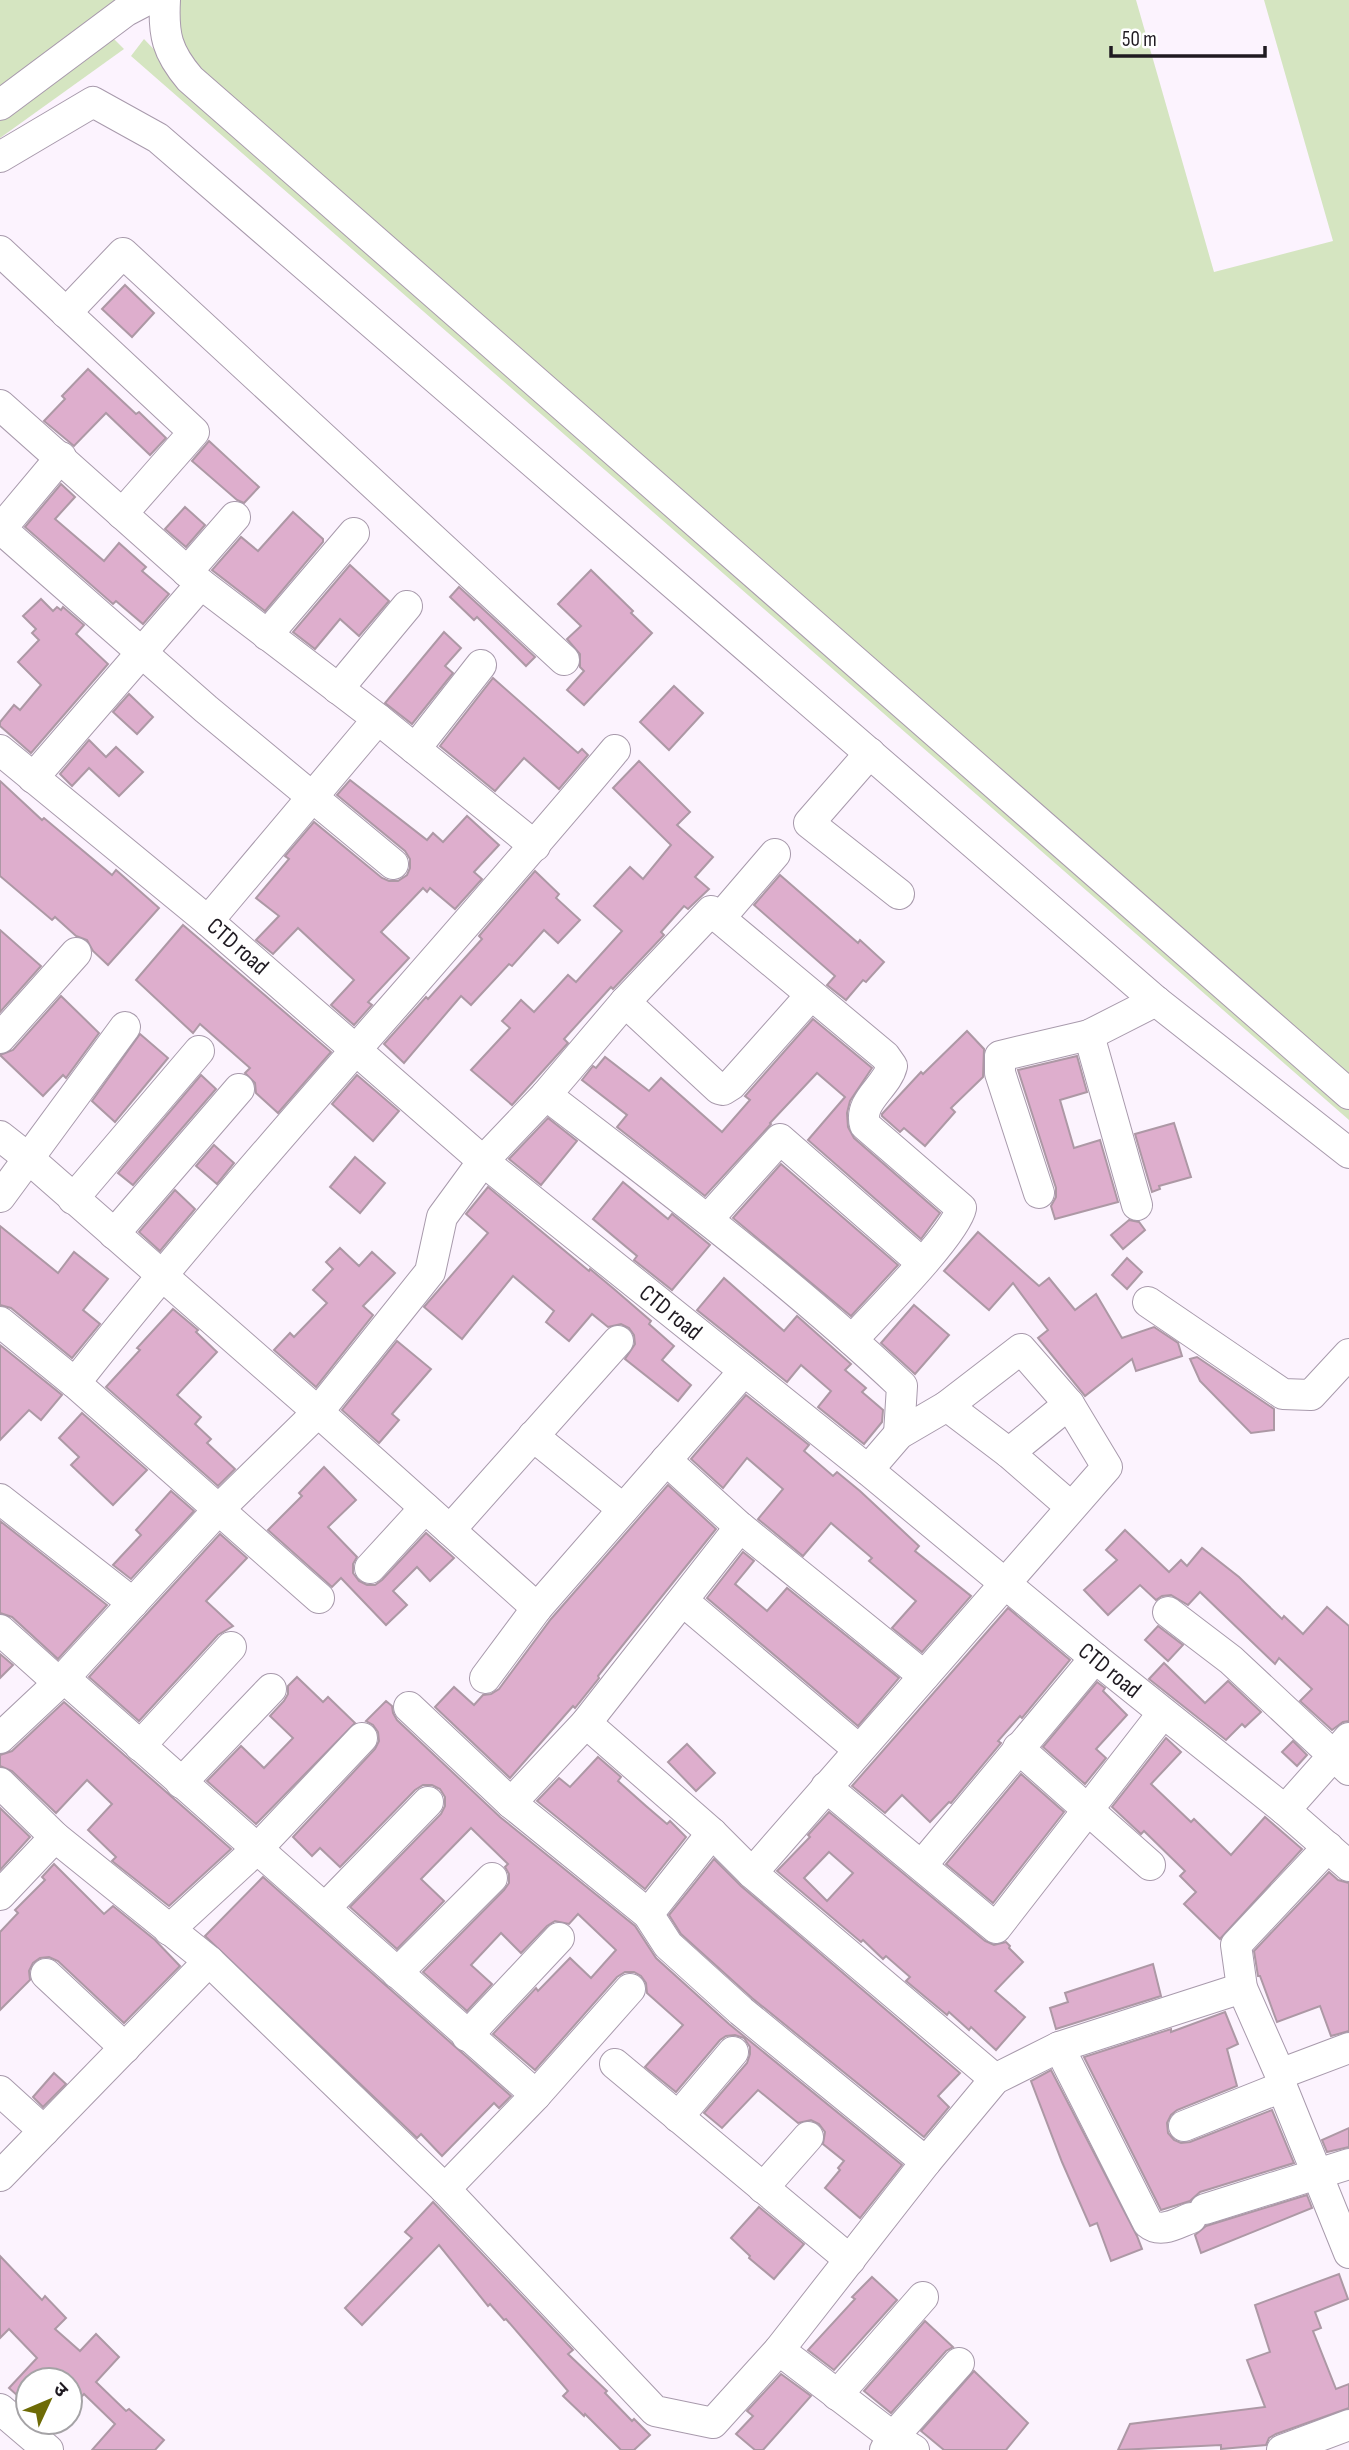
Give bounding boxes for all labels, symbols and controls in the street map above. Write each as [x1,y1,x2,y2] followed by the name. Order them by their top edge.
[1111,14,1265,58] scale bar
[1122,27,1157,52] text: 50 m
[201,912,275,981] street label: CTD road
[633,1278,708,1346] street label: CTD road
[1072,1636,1147,1704] street label: CTD road
[14,2366,84,2436] north arrow
[48,2378,73,2403] text: उ

